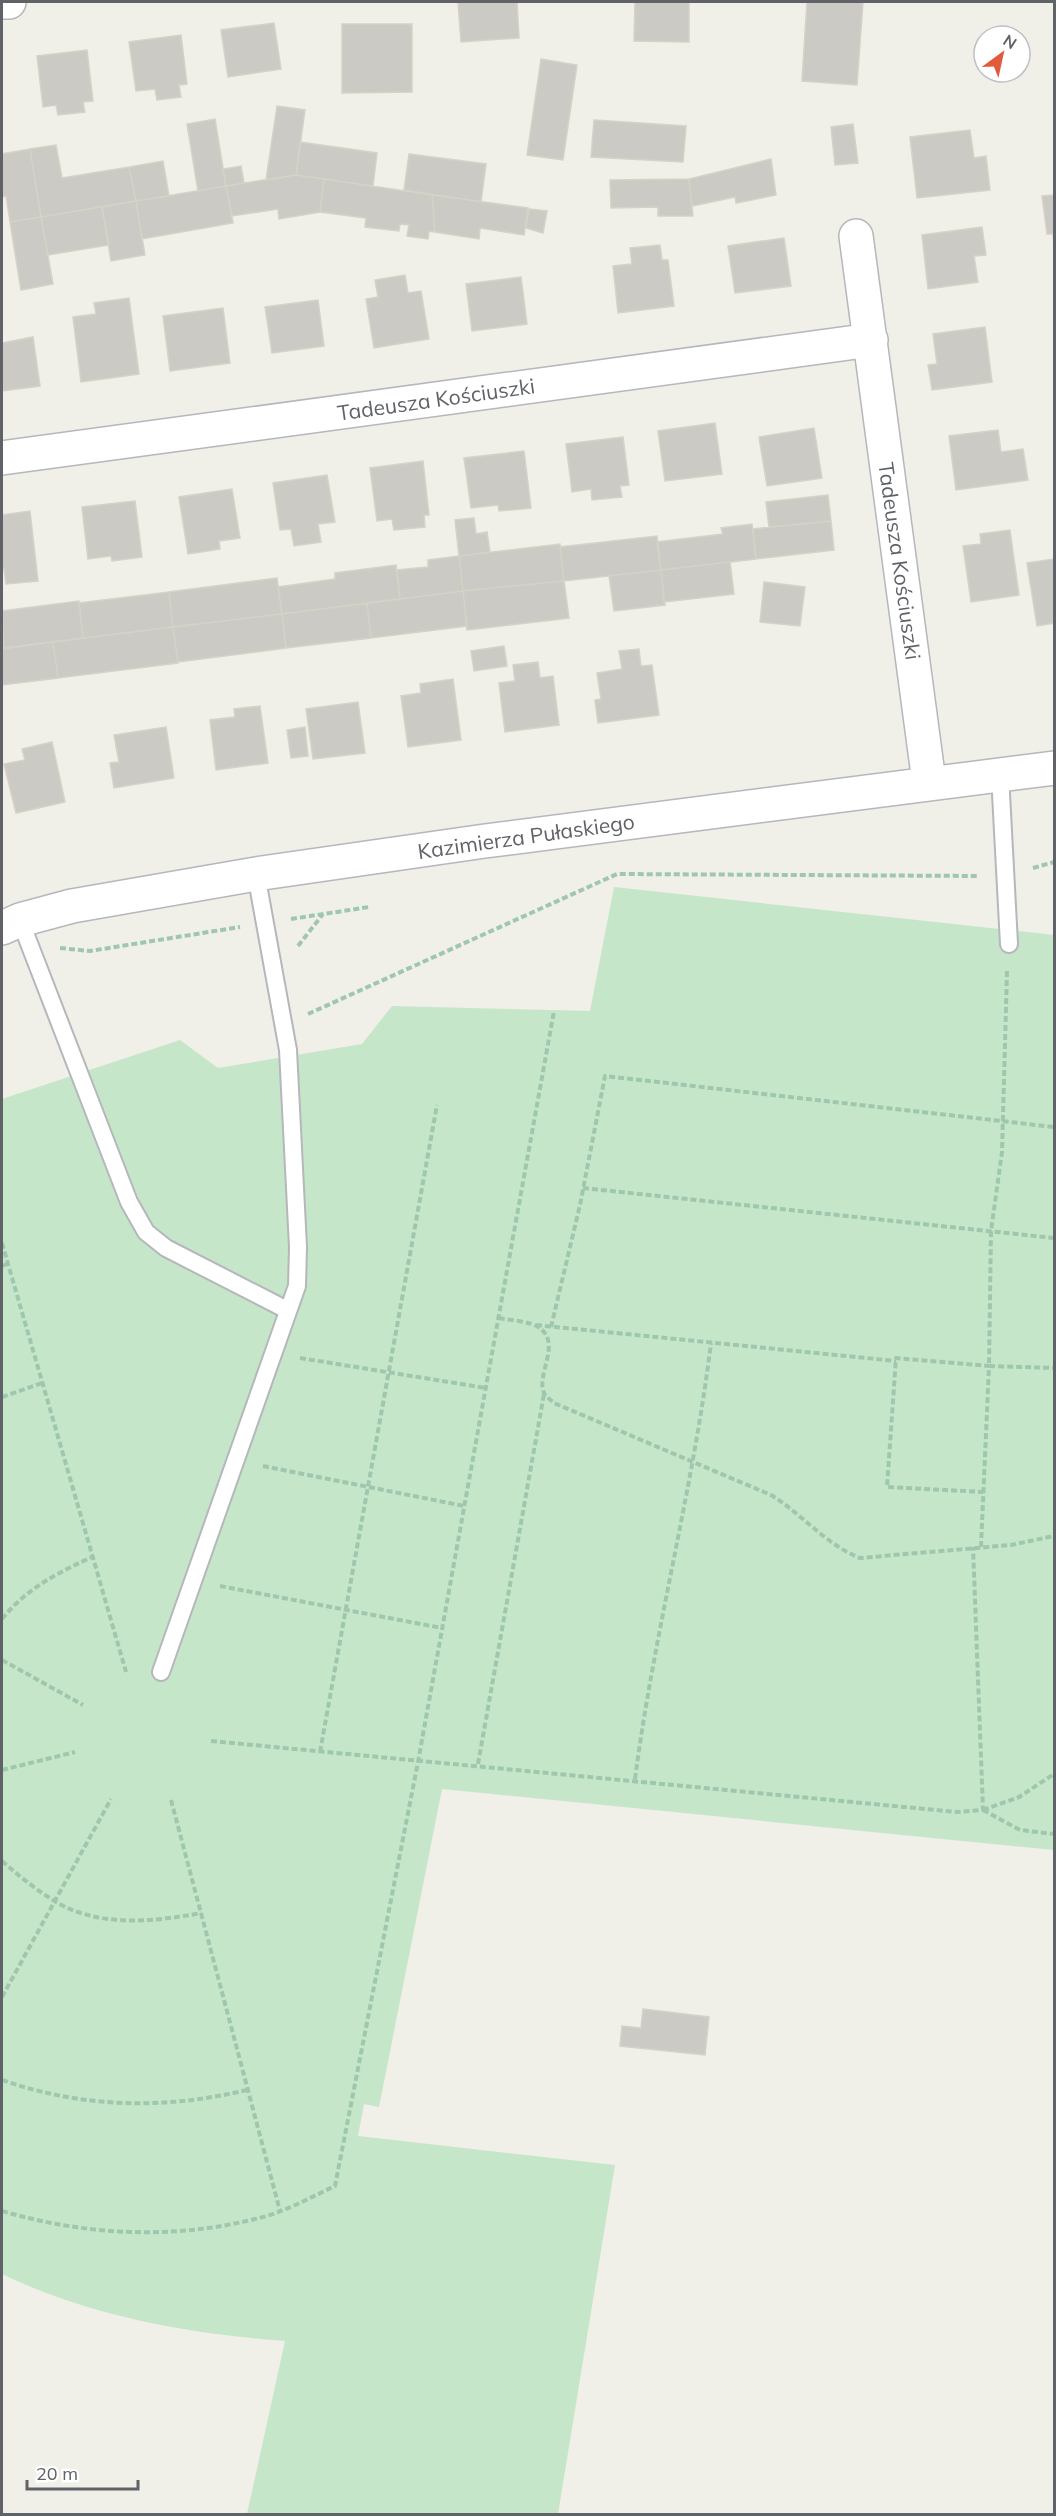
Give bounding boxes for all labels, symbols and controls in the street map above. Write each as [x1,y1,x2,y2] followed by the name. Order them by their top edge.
[972,24,1032,84] north arrow
[1000,30,1021,53] text: N
[336,372,536,426] street label: Tadeusza Kościuszki
[873,461,927,661] street label: Tadeusza Kościuszki
[416,808,636,864] street label: Kazimierza Pułaskiego
[27,2453,138,2491] scale bar
[36,2462,78,2485] text: 20 m

